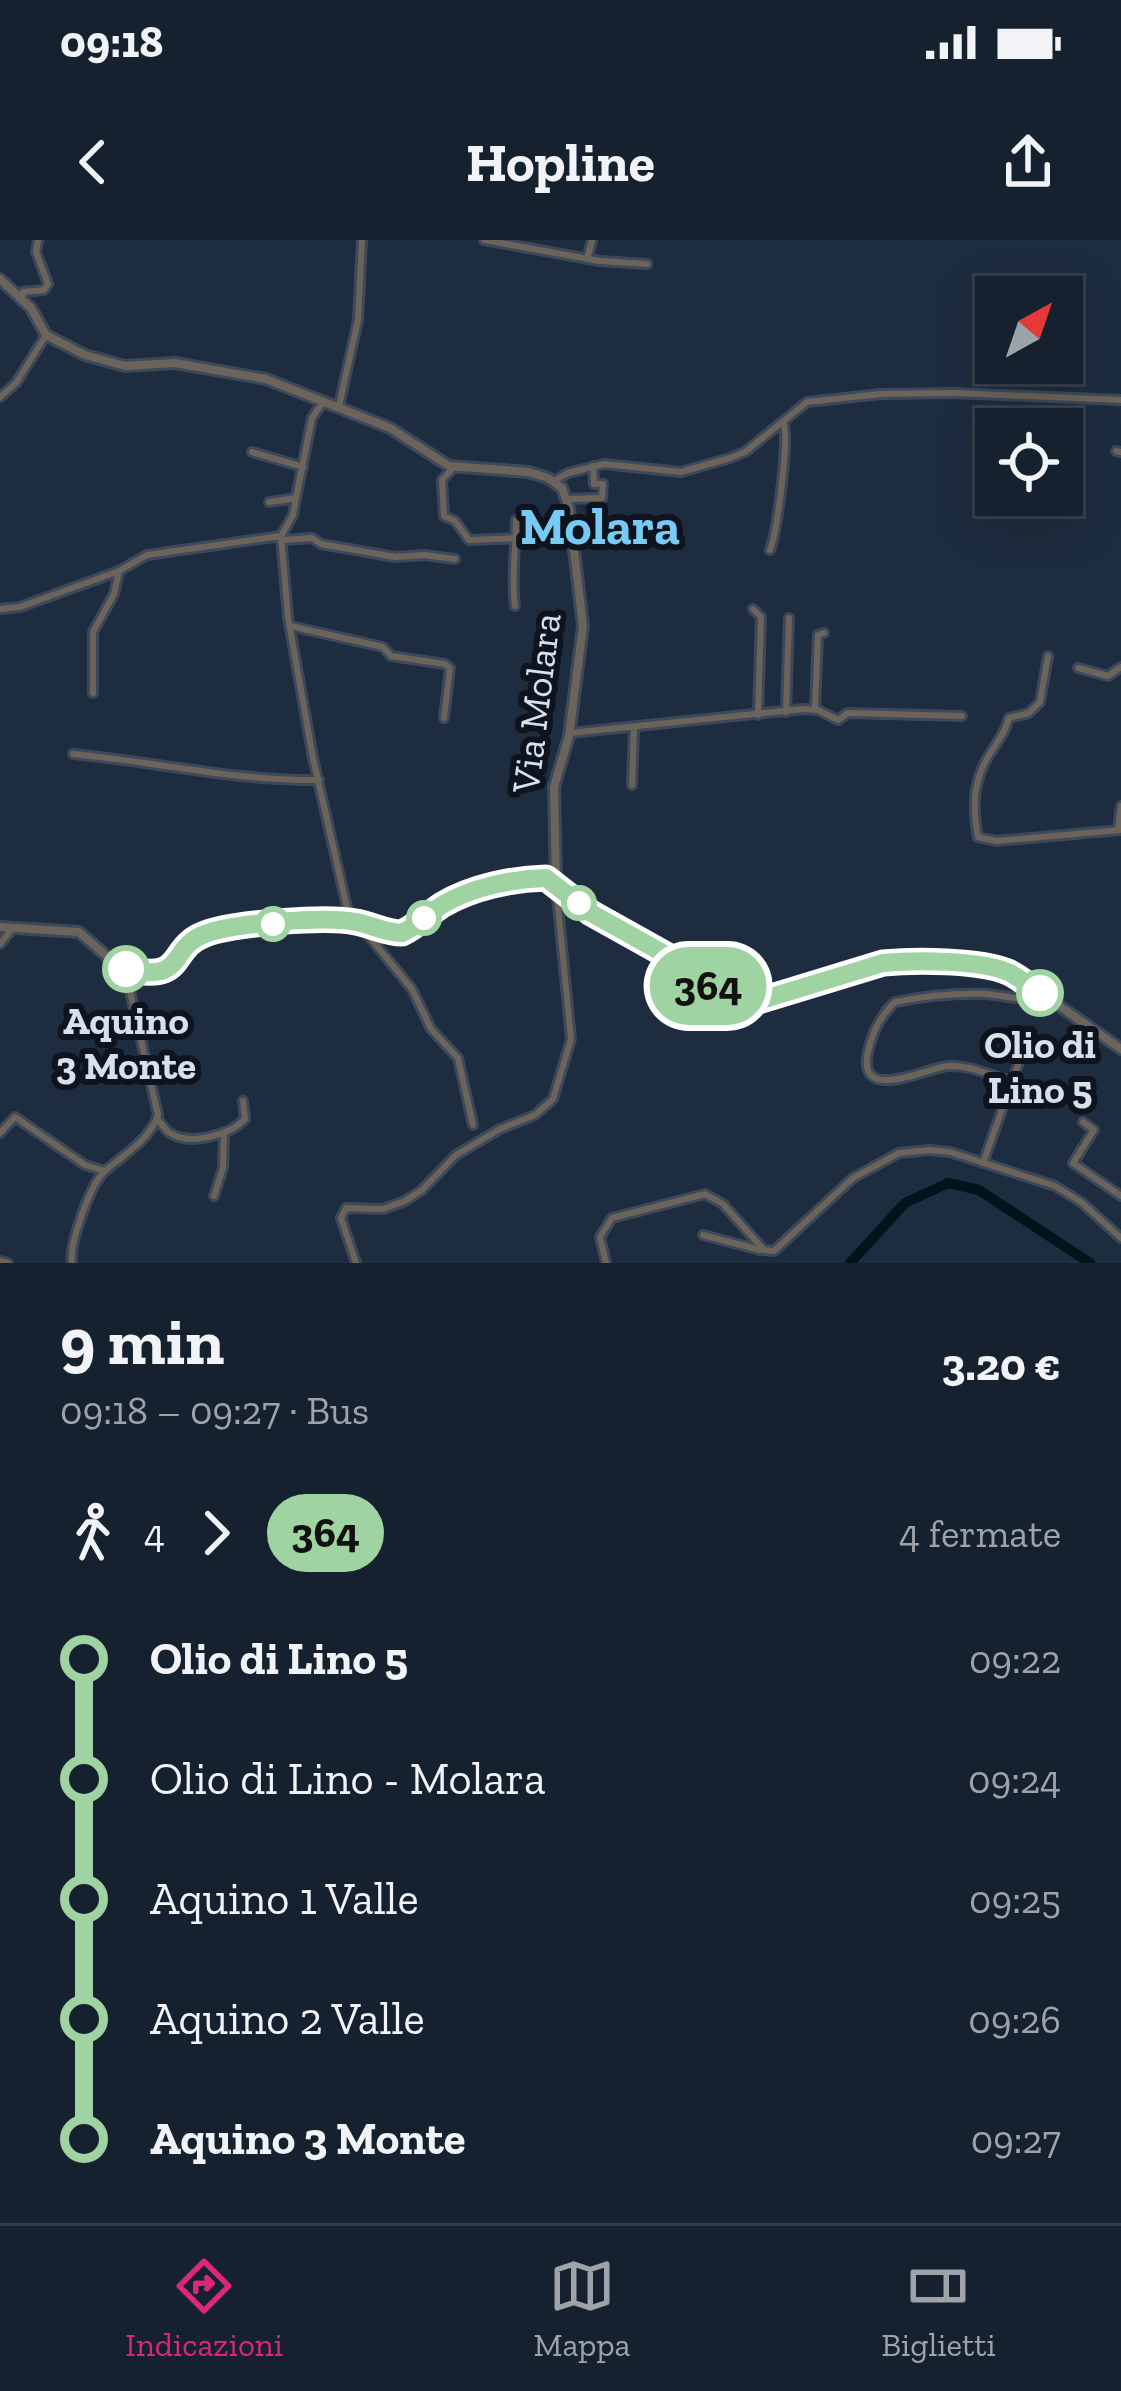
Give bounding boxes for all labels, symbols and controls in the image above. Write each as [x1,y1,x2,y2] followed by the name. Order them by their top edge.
[60,15,164,69] text: 09:18
[60,129,126,195] icon: back
[995,129,1061,195] icon: share
[466,130,655,195] text: Hopline
[975,276,1083,384] north arrow
[975,276,1083,516] map controls
[975,408,1083,516] button: locate
[520,496,680,557] district label: Molara
[502,610,570,797] street label: Via Molara
[563,887,595,919] unlabelled marker
[408,902,440,934] unlabelled marker
[257,908,289,940] unlabelled marker
[104,947,148,991] marker: Aquino 3 Monte
[639,947,777,1025] line badge: 364
[674,960,742,1011] text: 364
[1018,971,1062,1015] marker: Olio di Lino 5
[56,997,196,1089] place label: Aquino 3 Monte
[984,1021,1096,1113] place label: Olio di Lino 5
[60,1302,224,1381] text: 9 min
[942,1338,1061,1392] text: 3.20 €
[60,1387,369,1434] text: 09:18 – 09:27 · Bus
[60,1500,126,1566] icon: walk
[183,1500,249,1566] icon: forward
[291,1507,360,1558] text: 364
[144,1510,165,1557] text: 4
[899,1510,1061,1557] text: 4 fermate
[150,1632,408,1686] text: Olio di Lino 5
[969,1636,1061,1683] text: 09:22
[150,1752,546,1806] text: Olio di Lino - Molara
[968,1756,1061,1803] text: 09:24
[150,1872,419,1926] text: Aquino 1 Valle
[969,1876,1061,1923] text: 09:25
[150,1992,425,2046] text: Aquino 2 Valle
[968,1996,1061,2043] text: 09:26
[150,2112,466,2166] text: Aquino 3 Monte
[971,2116,1061,2163] text: 09:27
[125,2253,283,2364] tab: Indicazioni
[534,2253,631,2364] tab: Mappa
[881,2253,996,2364] tab: Biglietti

